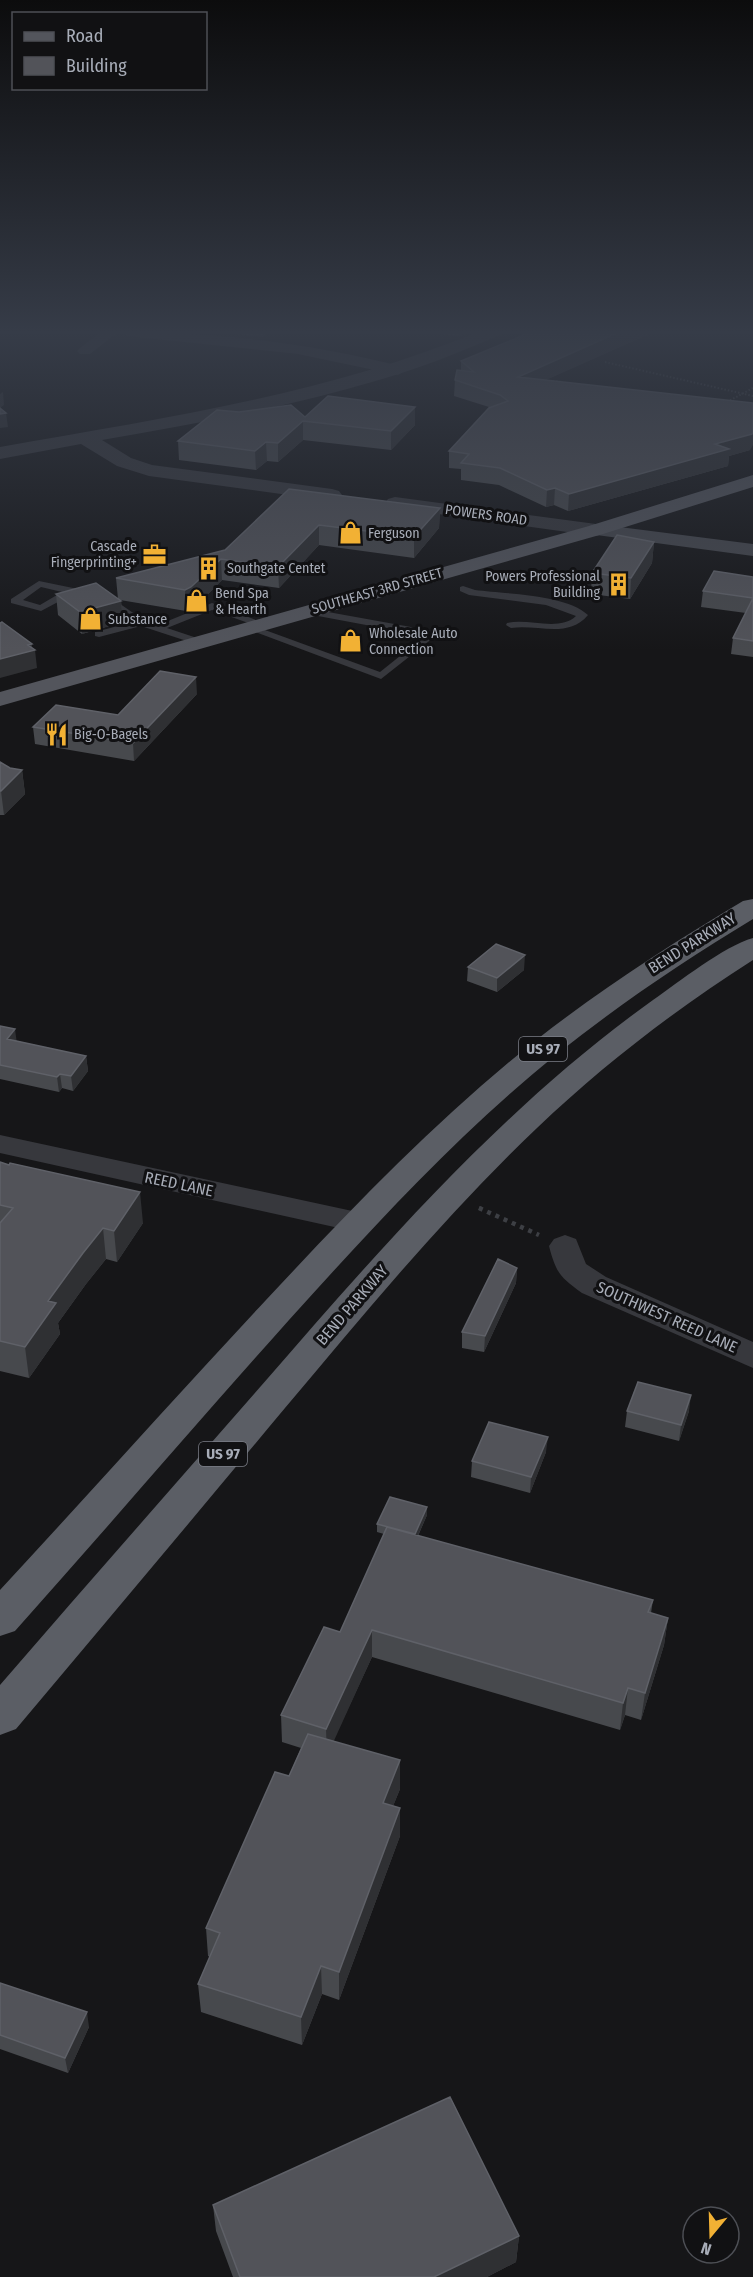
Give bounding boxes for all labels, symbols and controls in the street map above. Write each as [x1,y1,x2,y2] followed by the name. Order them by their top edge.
[12,12,207,90] legend
[66,25,103,47] text: Road
[66,55,127,77] text: Building
[444,501,528,529] street label: POWERS ROAD
[337,520,363,546] shop icon: Ferguson
[368,525,420,542] place label: Ferguson
[51,538,137,571] place label: Cascade Fingerprinting+
[142,541,168,567] office icon: Cascade Fingerprinting+
[196,555,222,581] building icon: Southgate Centet
[227,560,326,577] place label: Southgate Centet
[310,564,445,618] street label: SOUTHEAST 3RD STREET
[485,568,600,601] place label: Powers Professional Building
[605,571,631,597] building icon: Powers Professional Building
[215,585,269,618] place label: Bend Spa & Hearth
[184,588,210,614] shop icon: Bend Spa & Hearth
[77,606,103,632] shop icon: Substance
[108,611,167,628] place label: Substance
[369,625,458,658] place label: Wholesale Auto Connection
[338,628,364,654] shop icon: Wholesale Auto Connection
[43,721,69,747] restaurant icon: Big-O-Bagels
[74,726,148,743] place label: Big-O-Bagels
[645,909,739,977] street label: BEND PARKWAY
[519,1037,567,1061] road number: US 97
[143,1167,215,1201] street label: REED LANE
[312,1261,392,1349] street label: BEND PARKWAY
[594,1277,740,1357] street label: SOUTHWEST REED LANE
[199,1442,247,1466] road number: US 97
[681,2205,741,2265] north arrow
[699,2238,714,2259] text: N

